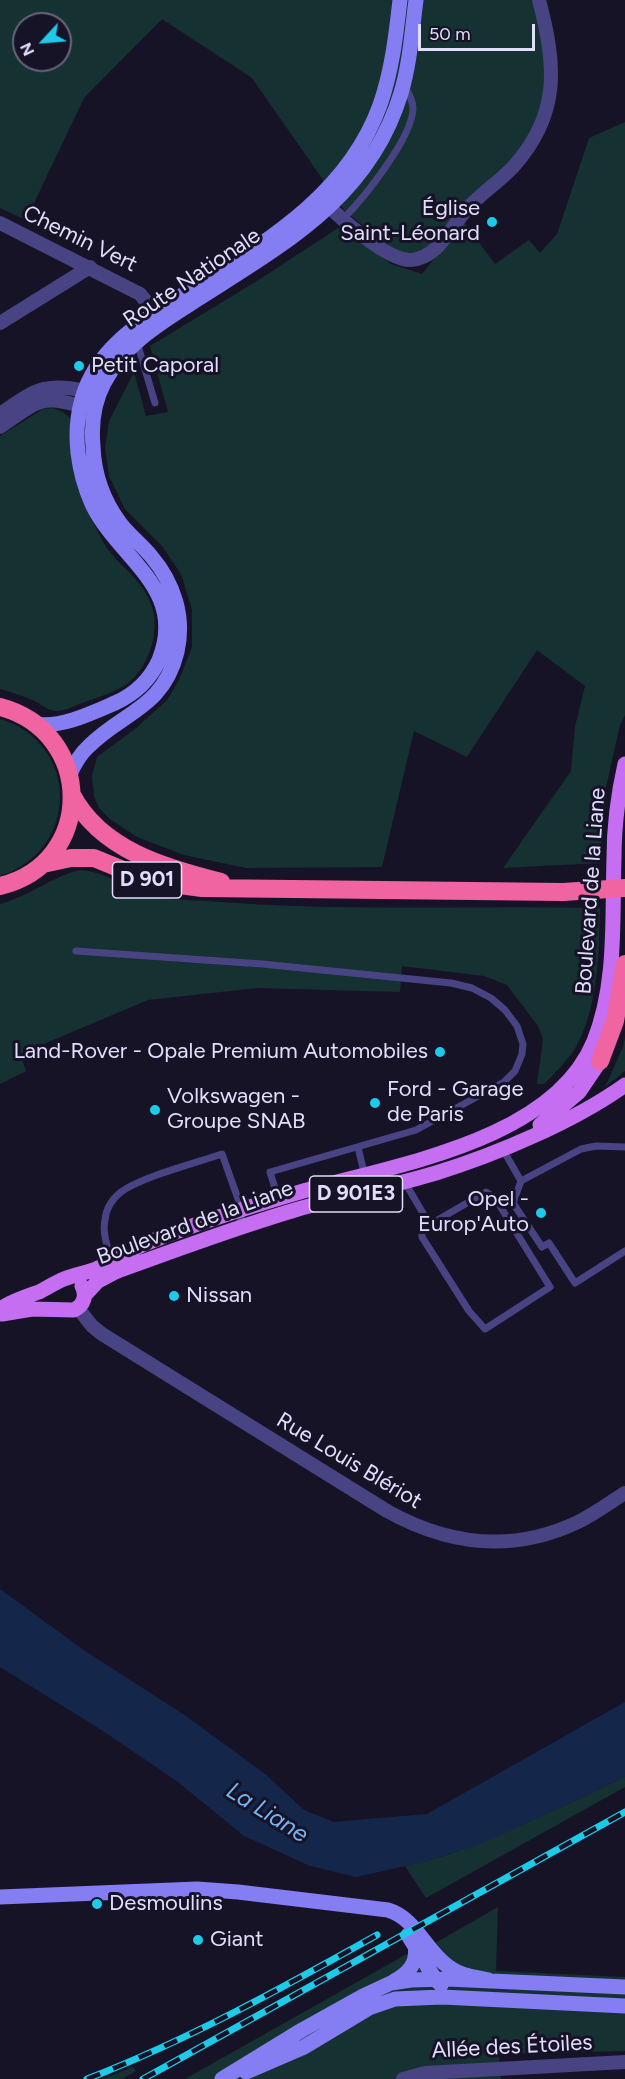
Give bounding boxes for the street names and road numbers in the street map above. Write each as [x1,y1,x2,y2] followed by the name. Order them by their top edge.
[19,200,141,278] street label: Chemin Vert
[119,223,265,333] street label: Route Nationale
[571,787,611,995] street label: Boulevard de la Liane
[112,862,182,898] road number: D 901
[93,1175,297,1271] street label: Boulevard de la Liane
[310,1176,403,1212] road number: D 901E3
[272,1407,426,1515] street label: Rue Louis Blériot
[431,2030,593,2064] street label: Allée des Étoiles

